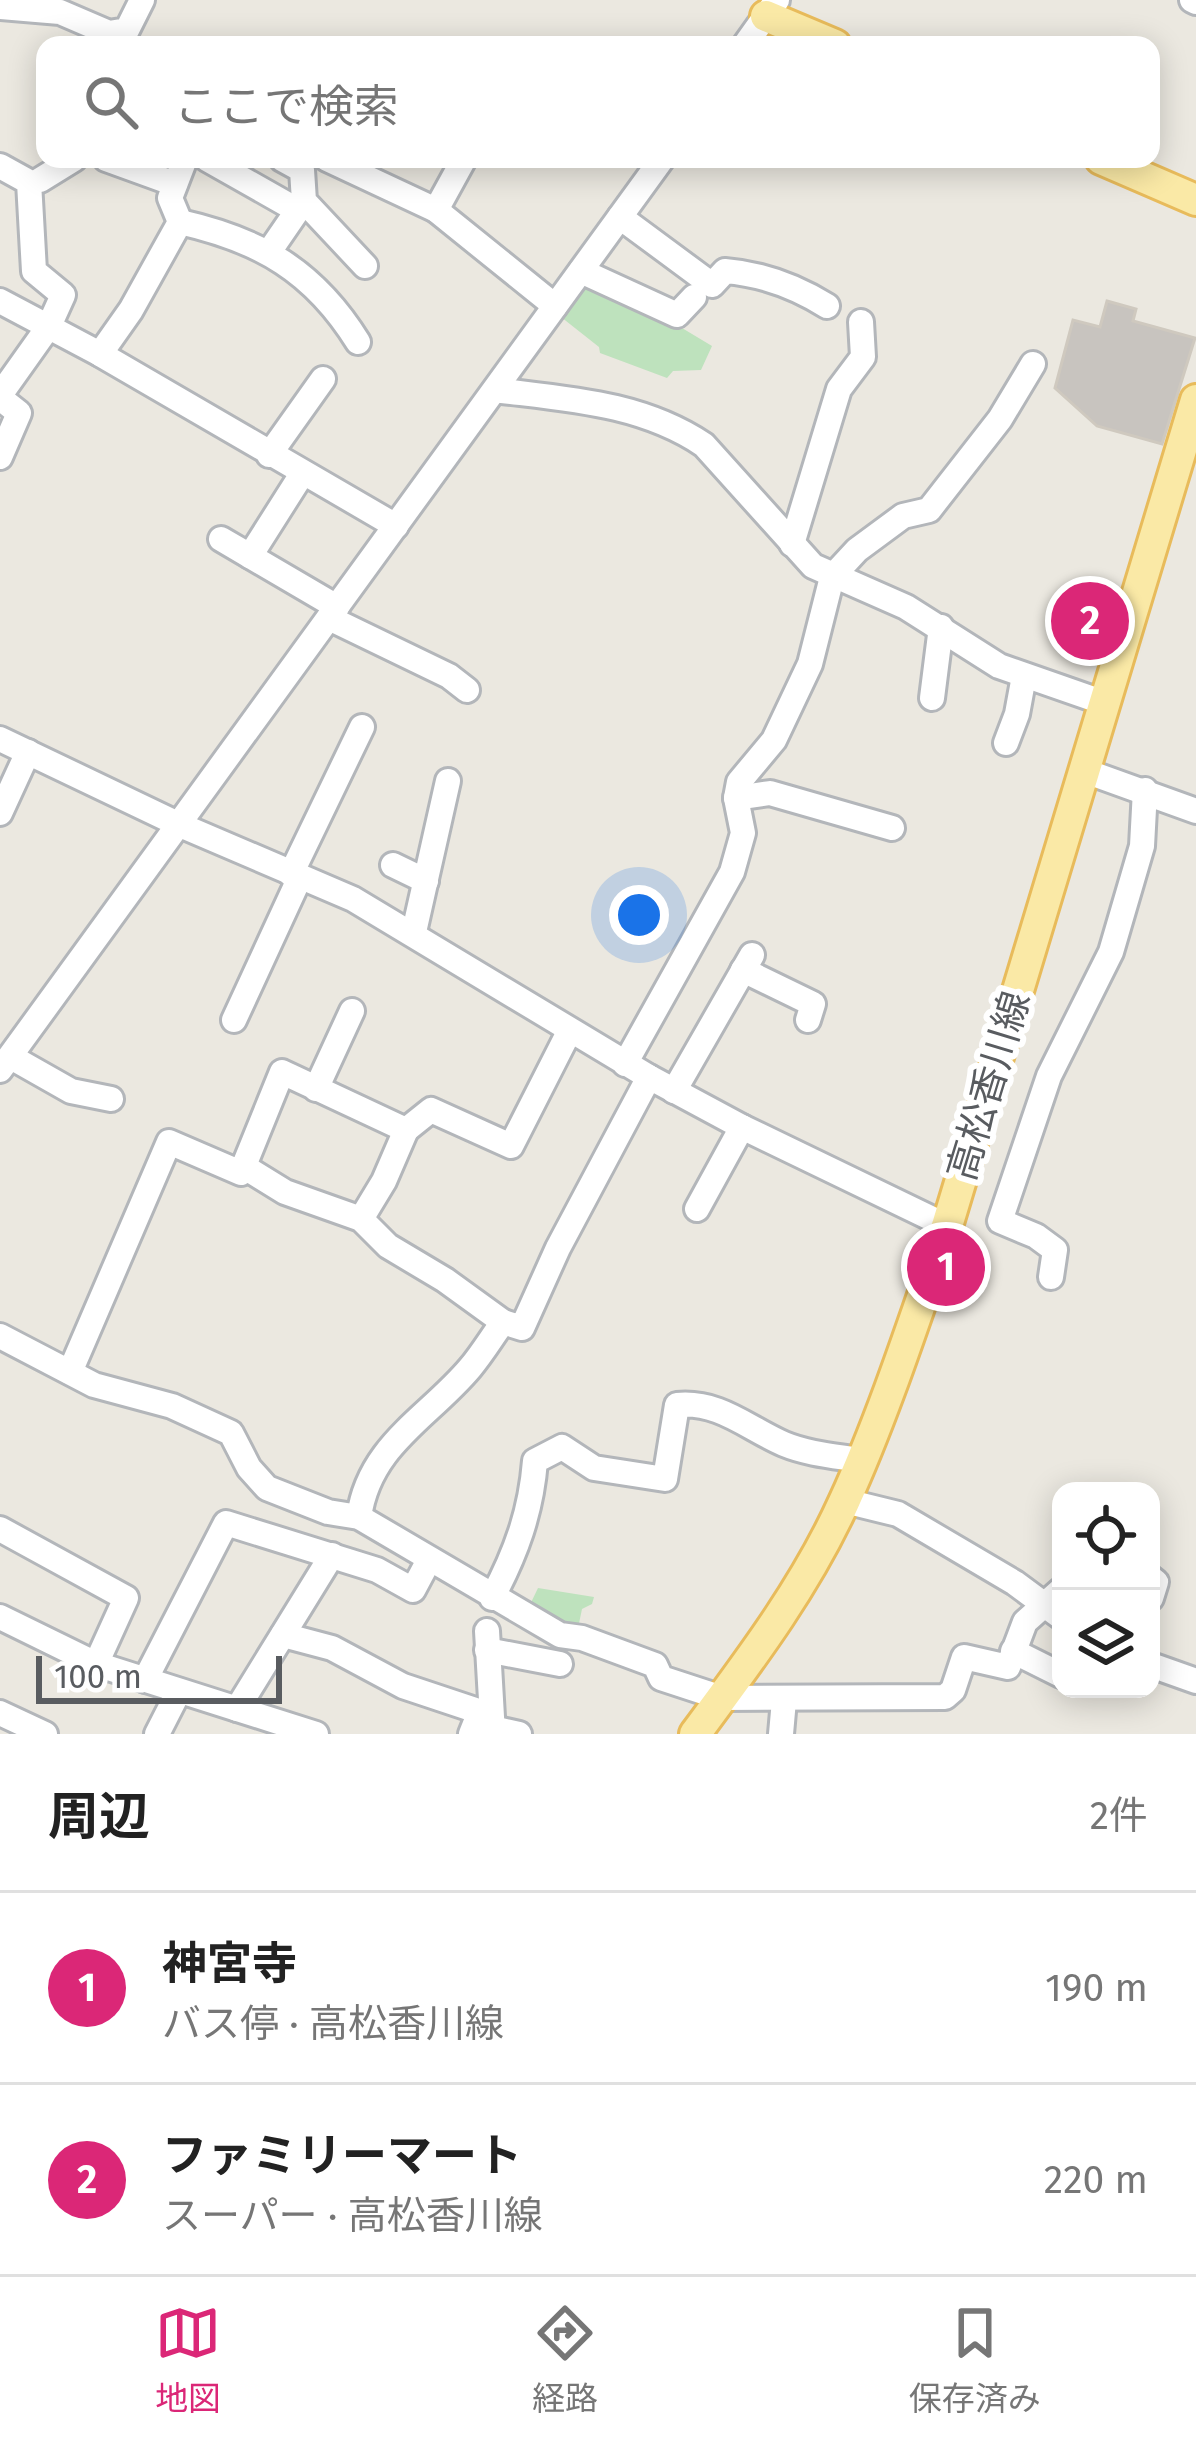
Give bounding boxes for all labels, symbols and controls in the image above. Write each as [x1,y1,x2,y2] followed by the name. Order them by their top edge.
[36,36,1160,168] search box
[78,69,144,135] icon: search
[174,80,399,134] text: ここで検索
[1051,576,1129,666] pin: 2
[609,885,669,945] your location
[938,986,1040,1186] street label: 高松香川線
[907,1222,985,1312] pin: 1
[1052,1482,1160,1698] map controls
[1052,1482,1160,1590] button: locate
[1052,1590,1160,1698] button: layers
[36,1650,282,1703] scale bar
[54,1657,142,1697] text: 100 m
[48,1786,150,1848] text: 周辺
[1090,1793,1148,1839] text: 2件
[162,1937,297,1991] text: 神宮寺
[78,1965,96,2011] text: 1
[1045,1965,1148,2011] text: 190 m
[162,2001,504,2047] text: バス停 · 高松香川線
[162,2129,522,2183] text: ファミリーマート
[77,2157,97,2203] text: 2
[1044,2157,1148,2203] text: 220 m
[162,2193,543,2239] text: スーパー · 高松香川線
[155,2300,221,2420] tab: 地図
[532,2300,598,2420] tab: 経路
[909,2300,1041,2420] tab: 保存済み

